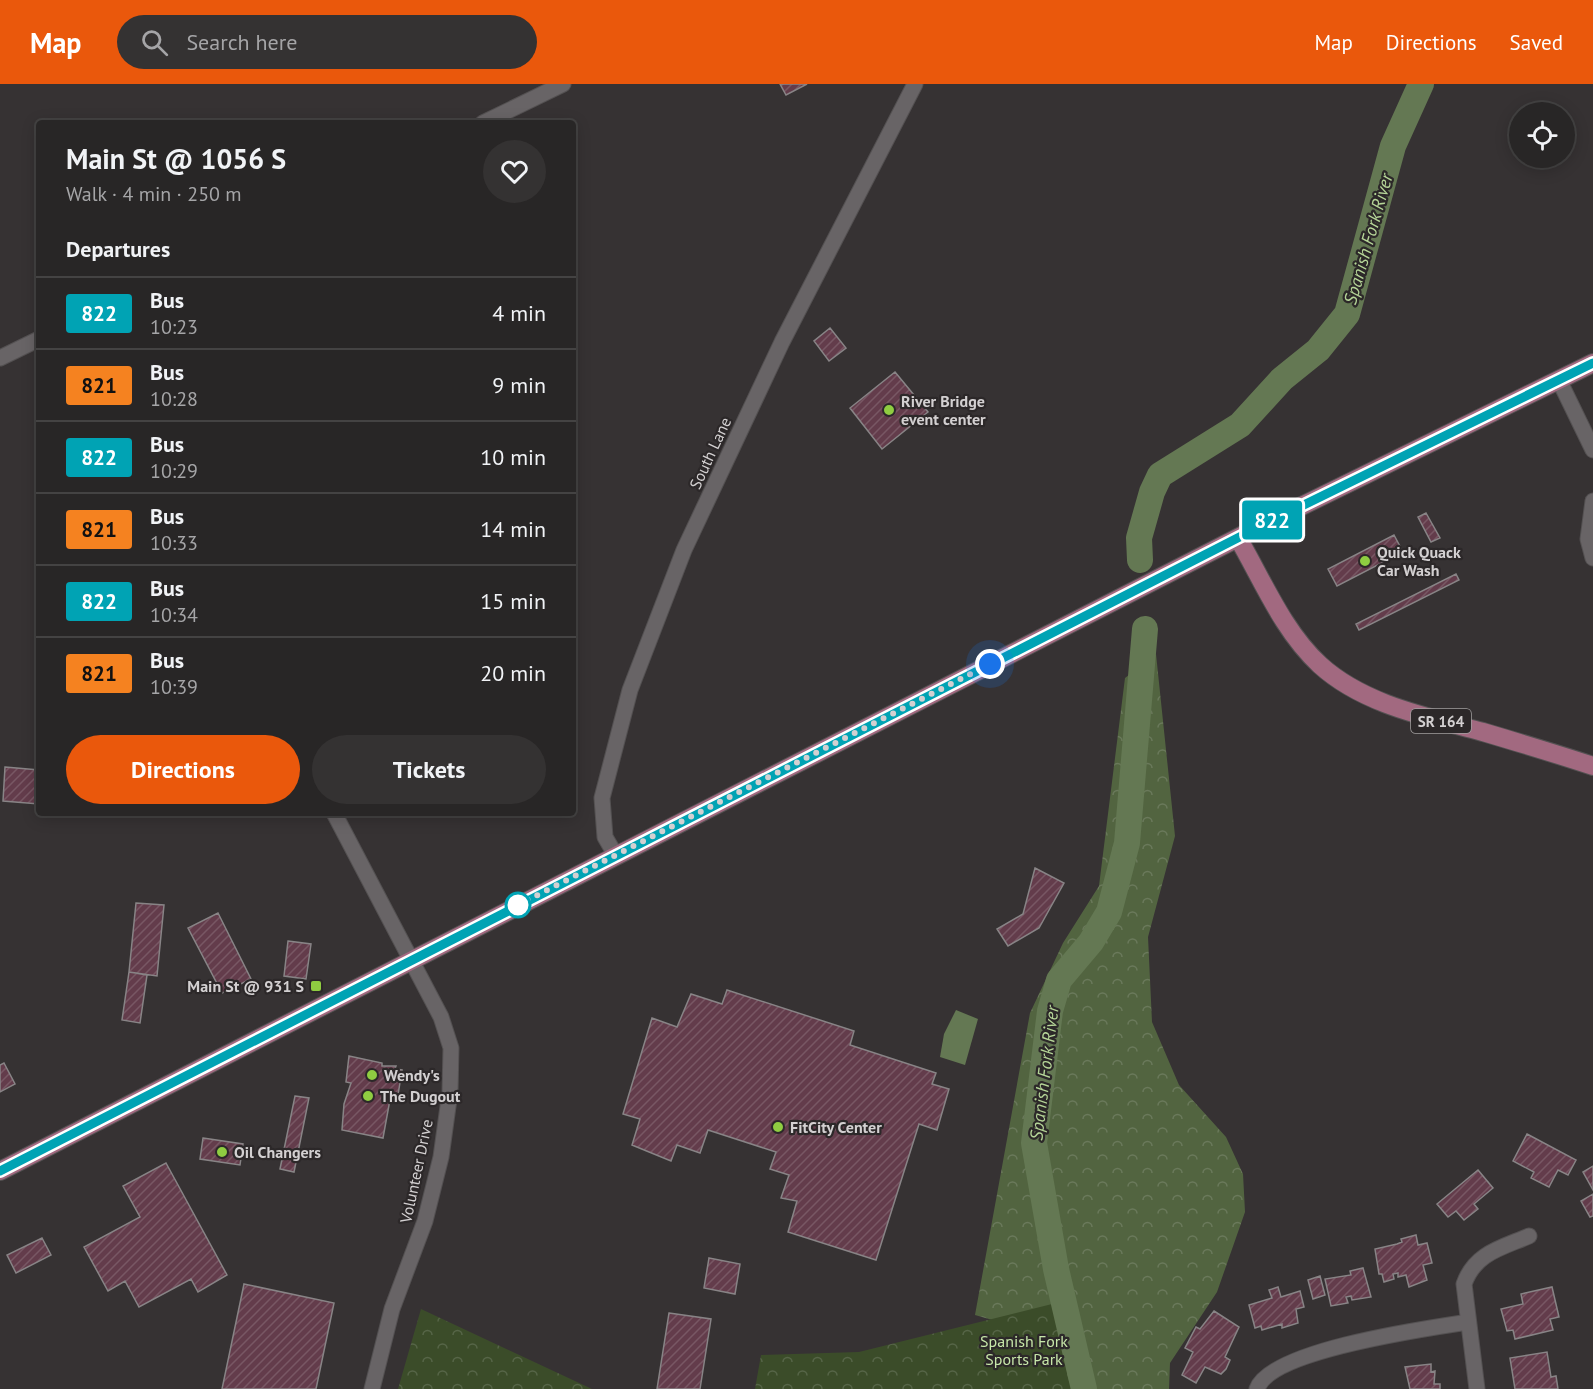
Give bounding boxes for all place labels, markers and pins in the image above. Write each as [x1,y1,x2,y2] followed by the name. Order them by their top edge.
[901,391,986,429] place label: River Bridge event center
[882,403,896,417] marker: River Bridge event center
[1377,542,1461,580] place label: Quick Quack Car Wash
[1358,554,1372,568] marker: Quick Quack Car Wash
[505,892,531,918] unlabelled marker
[187,976,304,996] place label: Main St @ 931 S
[309,979,323,993] marker: Main St @ 931 S
[384,1065,440,1085] place label: Wendy's
[365,1068,379,1082] marker: Wendy's
[380,1086,461,1106] place label: The Dugout
[361,1089,375,1103] marker: The Dugout
[790,1117,882,1137] place label: FitCity Center
[771,1120,785,1134] marker: FitCity Center
[234,1142,321,1162] place label: Oil Changers
[215,1145,229,1159] marker: Oil Changers

